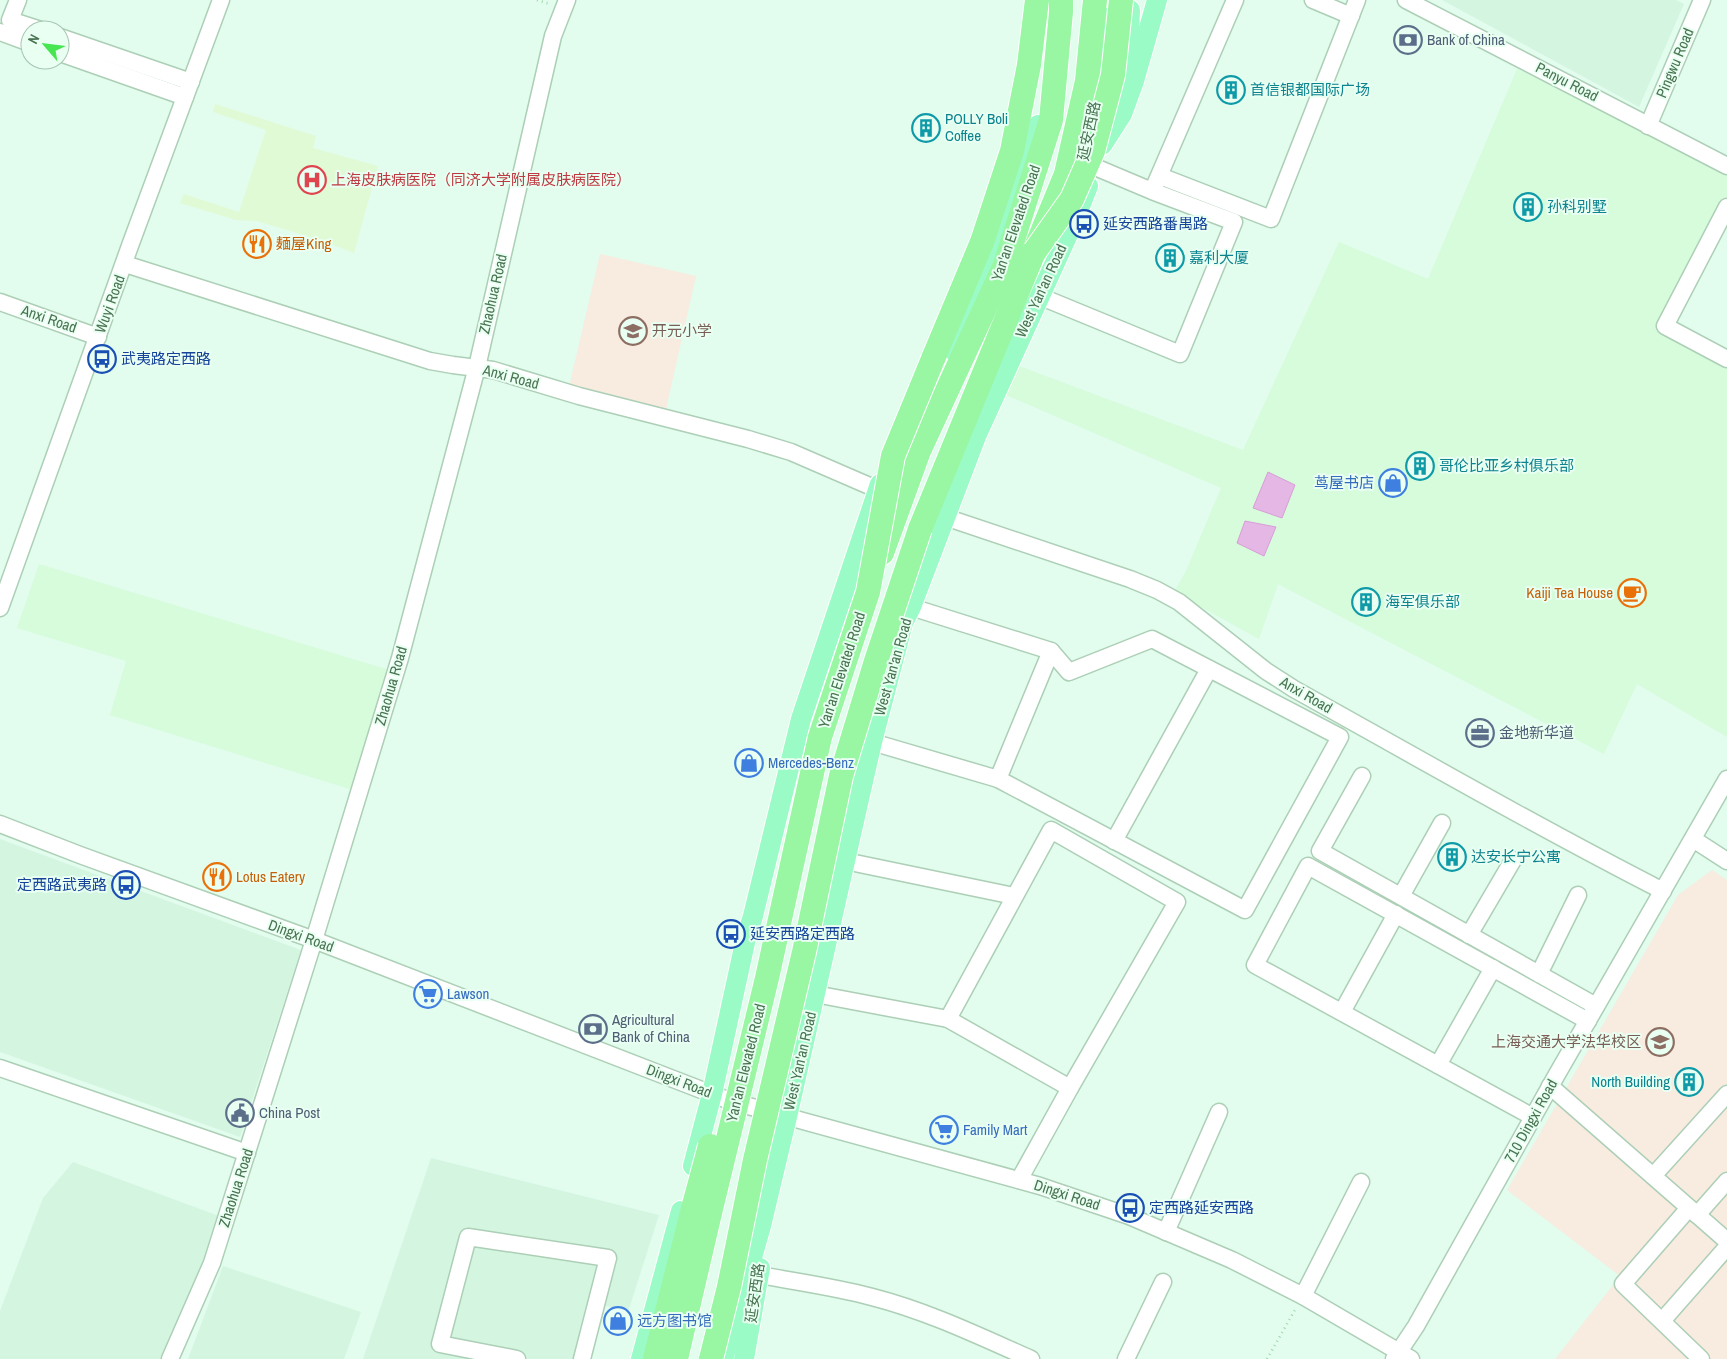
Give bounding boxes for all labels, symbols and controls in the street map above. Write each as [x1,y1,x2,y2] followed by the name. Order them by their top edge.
[20,20,70,70] north arrow
[1393,25,1423,55] bank icon: Bank of China
[1650,25,1699,101] street label: Pingwu Road
[1427,29,1505,50] place label: Bank of China
[24,31,43,47] text: N
[1532,57,1602,106] street label: Panyu Road
[1216,75,1246,105] building icon: 首信银都国际广场
[1250,79,1370,100] place label: 首信银都国际广场
[1072,99,1105,162] street label: 延安西路
[945,108,1008,146] place label: POLLY Boli Coffee
[911,113,941,143] building icon: POLLY Boli Coffee
[986,162,1045,284] street label: Yan'an Elevated Road
[297,165,327,195] hospital icon: 上海皮肤病医院（同济大学附属皮肤病医院）
[331,169,631,190] place label: 上海皮肤病医院（同济大学附属皮肤病医院）
[1513,192,1543,222] building icon: 孙科别墅
[1547,196,1607,217] place label: 孙科别墅
[1069,209,1099,239] bus stop icon: 延安西路番禺路
[1103,213,1208,234] place label: 延安西路番禺路
[242,229,272,259] restaurant icon: 麺屋King
[276,233,331,254] place label: 麺屋King
[1010,241,1071,341] street label: West Yan'an Road
[1155,243,1185,273] building icon: 嘉利大厦
[1189,247,1249,268] place label: 嘉利大厦
[473,252,512,336] street label: Zhaohua Road
[89,272,130,336] street label: Wuyi Road
[18,299,80,338] street label: Anxi Road
[618,316,648,346] school or university icon: 开元小学
[652,320,712,341] place label: 开元小学
[87,344,117,374] bus stop icon: 武夷路定西路
[121,348,211,369] place label: 武夷路定西路
[480,359,542,394] street label: Anxi Road
[1405,451,1435,481] building icon: 哥伦比亚乡村俱乐部
[1439,455,1574,476] place label: 哥伦比亚乡村俱乐部
[1378,468,1408,498] shop icon: 茑屋书店
[1314,472,1374,493] place label: 茑屋书店
[1617,578,1647,608] cafe icon: Kaiji Tea House
[1526,582,1613,603] place label: Kaiji Tea House
[1351,587,1381,617] building icon: 海军俱乐部
[1385,591,1460,612] place label: 海军俱乐部
[813,609,870,731] street label: Yan'an Elevated Road
[869,615,917,718] street label: West Yan'an Road
[369,644,412,728] street label: Zhaohua Road
[1275,671,1336,718] street label: Anxi Road
[1465,718,1495,748] office icon: 金地新华道
[1499,722,1574,743] place label: 金地新华道
[734,748,764,778] shop icon: Mercedes-Benz
[768,752,854,773] place label: Mercedes-Benz
[1437,842,1467,872] building icon: 达安长宁公寓
[1471,846,1561,867] place label: 达安长宁公寓
[202,862,232,892] restaurant icon: Lotus Eatery
[236,866,306,887] place label: Lotus Eatery
[111,870,141,900] bus stop icon: 定西路武夷路
[17,874,107,895] place label: 定西路武夷路
[265,914,337,957] street label: Dingxi Road
[716,919,746,949] bus stop icon: 延安西路定西路
[750,923,855,944] place label: 延安西路定西路
[413,979,443,1009] supermarket icon: Lawson
[447,983,489,1004] place label: Lawson
[721,1002,770,1124] street label: Yan'an Elevated Road
[611,1009,690,1047] place label: Agricultural Bank of China
[778,1009,821,1112] street label: West Yan'an Road
[578,1014,608,1044] bank icon: Agricultural Bank of China
[1645,1027,1675,1057] school or university icon: 上海交通大学法华校区
[1491,1031,1641,1052] place label: 上海交通大学法华校区
[643,1058,715,1103] street label: Dingxi Road
[1674,1067,1704,1097] building icon: North Building
[1591,1071,1670,1092] place label: North Building
[1499,1075,1562,1166] street label: 710 Dingxi Road
[225,1098,255,1128] public building icon: China Post
[259,1102,320,1123] place label: China Post
[929,1115,959,1145] supermarket icon: Family Mart
[963,1119,1028,1140] place label: Family Mart
[213,1146,258,1230] street label: Zhaohua Road
[1031,1174,1103,1215] street label: Dingxi Road
[1115,1193,1145,1223] bus stop icon: 定西路延安西路
[1149,1197,1254,1218] place label: 定西路延安西路
[740,1262,769,1324] street label: 延安西路
[603,1306,633,1336] shop icon: 远方图书馆
[637,1310,712,1331] place label: 远方图书馆

